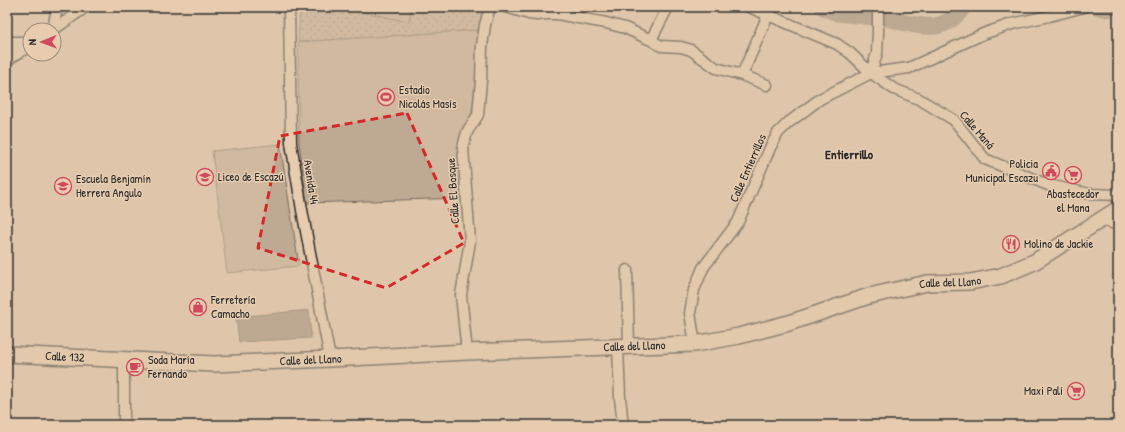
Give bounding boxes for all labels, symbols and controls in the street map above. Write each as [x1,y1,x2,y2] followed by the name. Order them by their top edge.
[22,22,62,62] north arrow
[25,39,39,45] text: N
[399,81,457,112] place label: Estadio Nicolás Masís
[376,87,396,107] sports icon: Estadio Nicolás Masís
[956,107,999,153] street label: Calle Maná
[725,131,770,205] street label: Calle Entierrillos
[825,145,874,163] district label: Entierrillo
[966,155,1038,186] place label: Policia Municipal Escazu
[442,157,463,225] street label: Calle El Bosque
[300,159,323,206] street label: Avenida 44
[1041,161,1061,181] public building icon: Policia Municipal Escazu
[1063,165,1083,185] supermarket icon: Abastecedor el Mana
[195,167,215,187] school or university icon: Liceo de Escazú
[218,168,284,185] place label: Liceo de Escazú
[76,170,151,201] place label: Escuela Benjamín Herrera Angulo
[53,176,73,196] school or university icon: Escuela Benjamín Herrera Angulo
[1047,185,1100,216] place label: Abastecedor el Mana
[1001,234,1021,254] restaurant icon: Molino de Jackie
[1024,235,1094,252] place label: Molino de Jackie
[917,271,983,293] street label: Calle del Llano
[210,291,256,322] place label: Ferretería Camacho
[188,297,208,317] shop icon: Ferretería Camacho
[603,336,666,355] street label: Calle del Llano
[45,347,85,366] street label: Calle 132
[279,349,342,369] street label: Calle del Llano
[147,351,195,382] place label: Soda María Fernando
[125,357,145,377] cafe icon: Soda María Fernando
[1066,381,1086,401] supermarket icon: Maxi Palí
[1024,382,1063,399] place label: Maxi Palí

